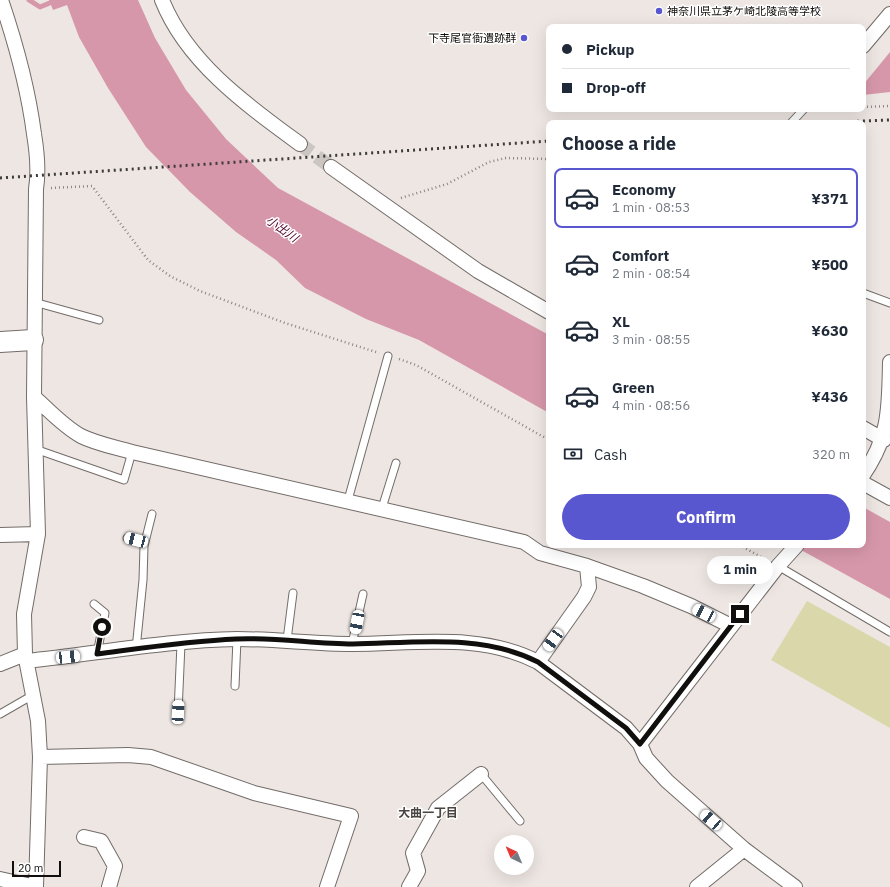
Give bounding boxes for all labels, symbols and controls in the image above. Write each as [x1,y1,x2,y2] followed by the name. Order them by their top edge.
[667,4,821,18] place label: 神奈川県立茅ケ崎北陵高等学校
[654,6,664,16] marker: 神奈川県立茅ケ崎北陵高等学校
[428,31,516,45] place label: 下寺尾官衙遺跡群
[519,33,529,43] marker: 下寺尾官衙遺跡群
[586,40,634,59] text: Pickup
[586,78,646,97] text: Drop-off
[562,132,676,155] text: Choose a ride
[564,180,600,216] icon: car
[612,180,676,199] text: Economy
[811,189,848,208] text: ¥371
[612,199,690,216] text: 1 min · 08:53
[263,212,303,246] water label: 小出川
[564,246,600,282] icon: car
[612,246,669,265] text: Comfort
[811,255,848,274] text: ¥500
[612,265,690,282] text: 2 min · 08:54
[564,312,600,348] icon: car
[612,312,630,331] text: XL
[811,321,848,340] text: ¥630
[612,331,690,348] text: 3 min · 08:55
[564,378,600,414] icon: car
[612,378,655,397] text: Green
[811,387,848,406] text: ¥436
[612,397,690,414] text: 4 min · 08:56
[562,443,584,465] icon: cash
[594,445,627,464] text: Cash
[812,446,850,463] text: 320 m
[562,494,850,540] button: Confirm
[123,531,149,549] car
[707,556,773,584] callout: 1 min
[723,561,757,578] text: 1 min
[691,602,717,624] car
[731,605,749,623] route end
[349,609,365,635] car
[93,618,111,636] route start
[541,627,565,653] car
[55,650,81,664] car
[171,700,185,724] car
[398,805,458,820] district label: 大曲一丁目
[698,808,724,832] car
[494,835,534,875] north arrow
[494,835,534,875] map controls
[12,859,61,878] scale bar
[18,861,43,875] text: 20 m

